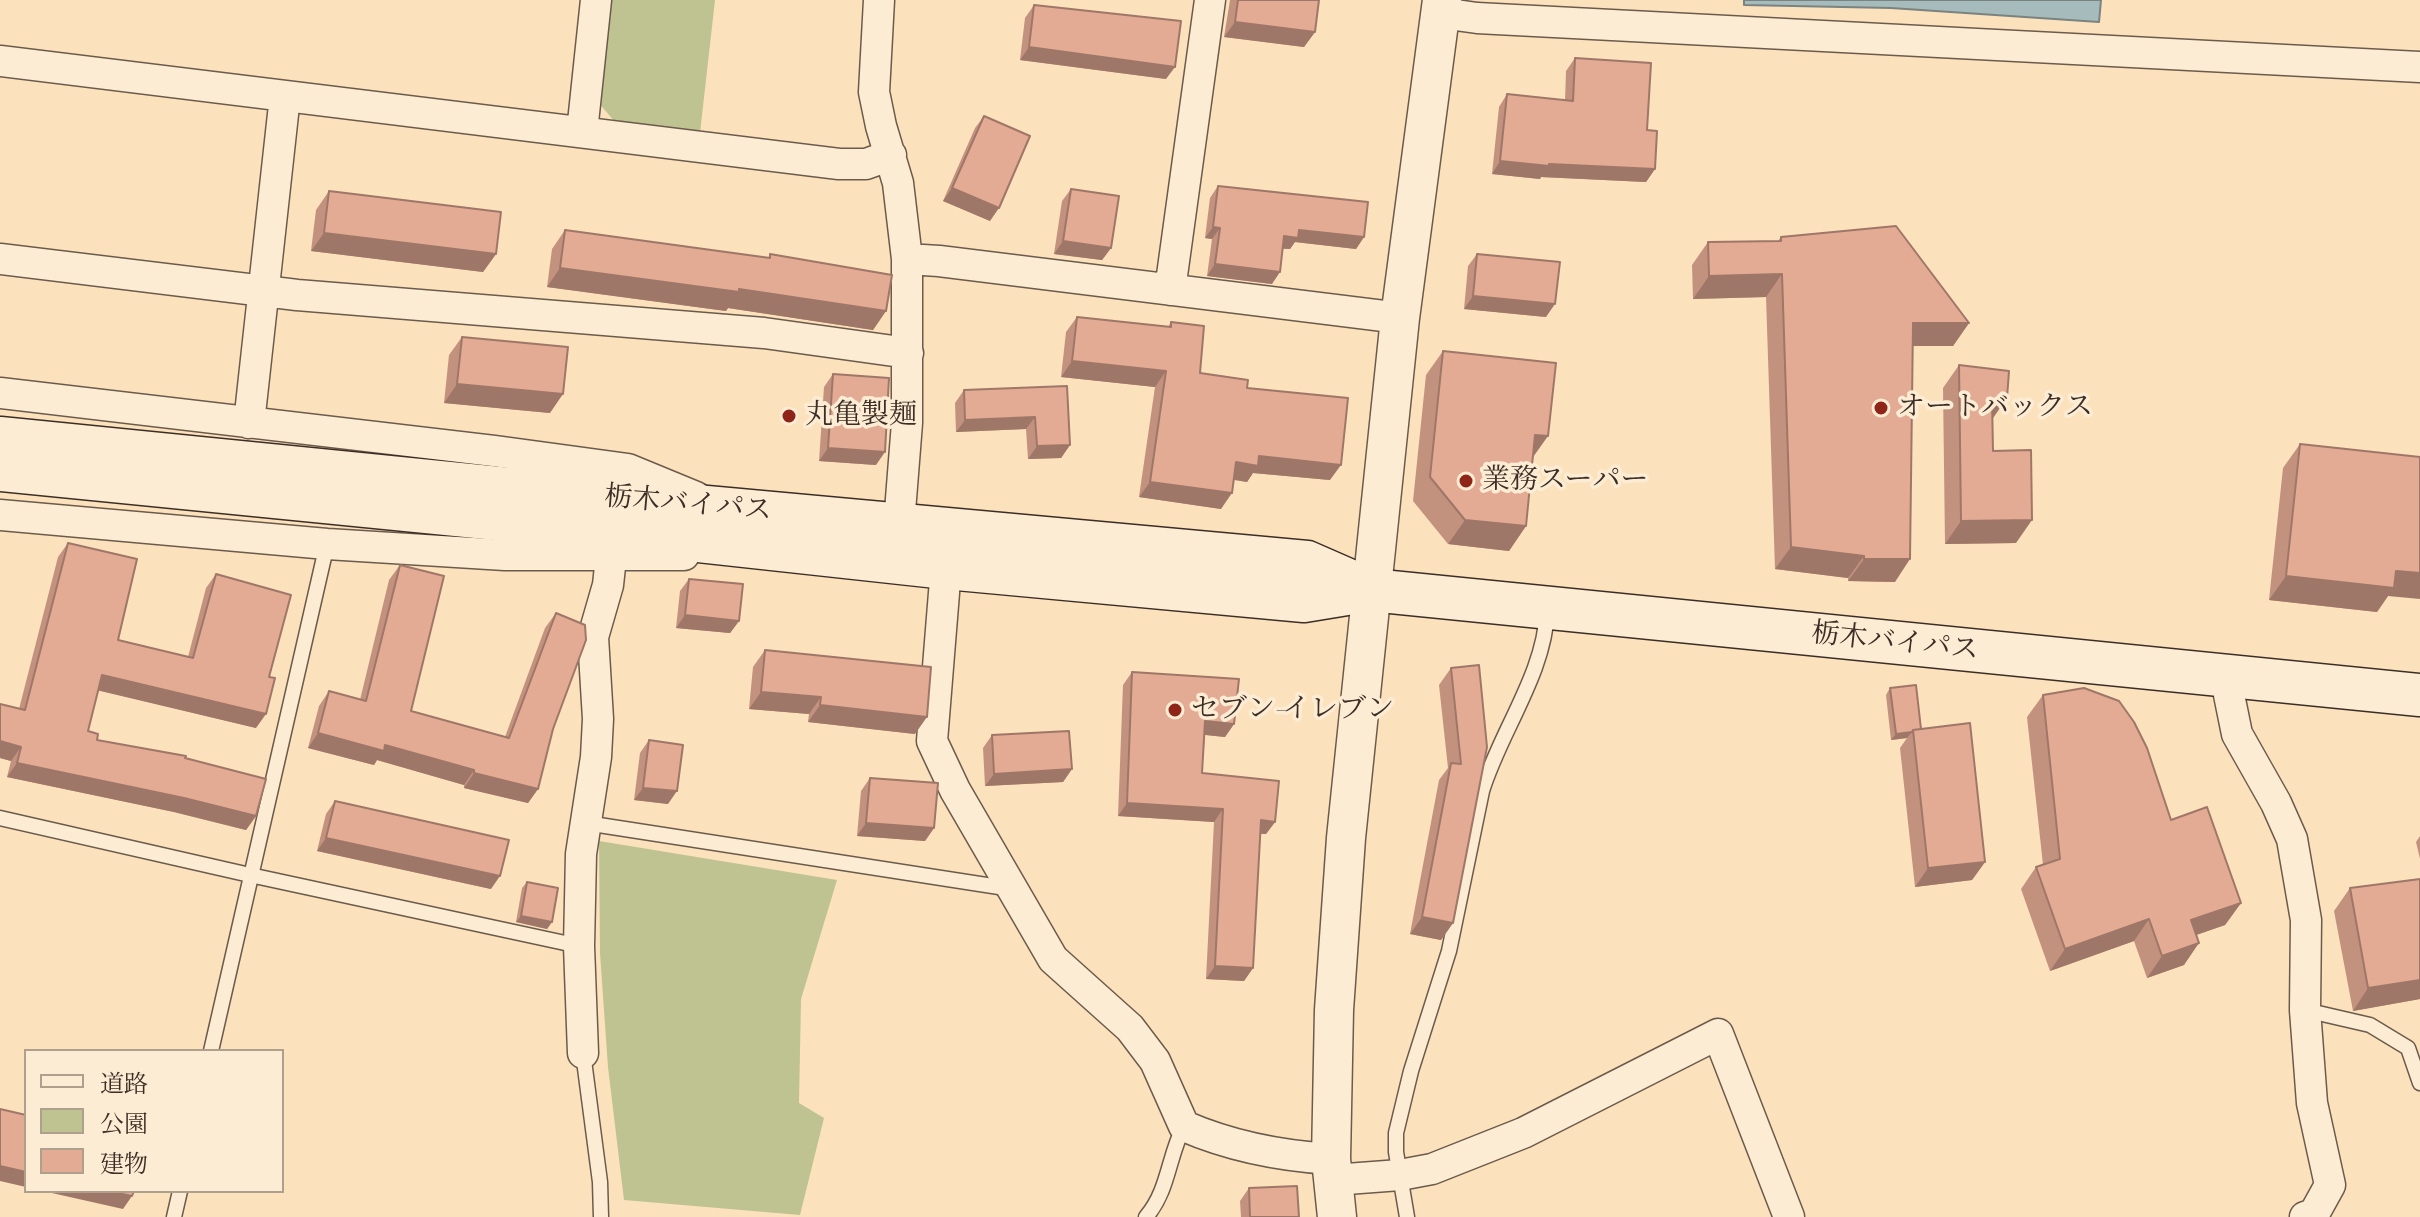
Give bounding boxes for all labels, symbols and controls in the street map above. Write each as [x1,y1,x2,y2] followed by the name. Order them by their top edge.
[1897,391,2093,425] place label: オートバックス
[805,399,917,433] place label: 丸亀製麺
[1872,399,1890,417] marker: オートバックス
[780,407,798,425] marker: 丸亀製麺
[1482,464,1649,498] place label: 業務スーパー
[1457,472,1475,490] marker: 業務スーパー
[603,481,773,529] street label: 栃木バイパス
[1810,618,1980,668] street label: 栃木バイパス
[1191,693,1394,727] place label: セブン-イレブン
[1166,701,1184,719] marker: セブン-イレブン
[24,1049,284,1193] legend
[100,1070,148,1098] text: 道路
[100,1110,148,1138] text: 公園
[100,1150,148,1178] text: 建物

